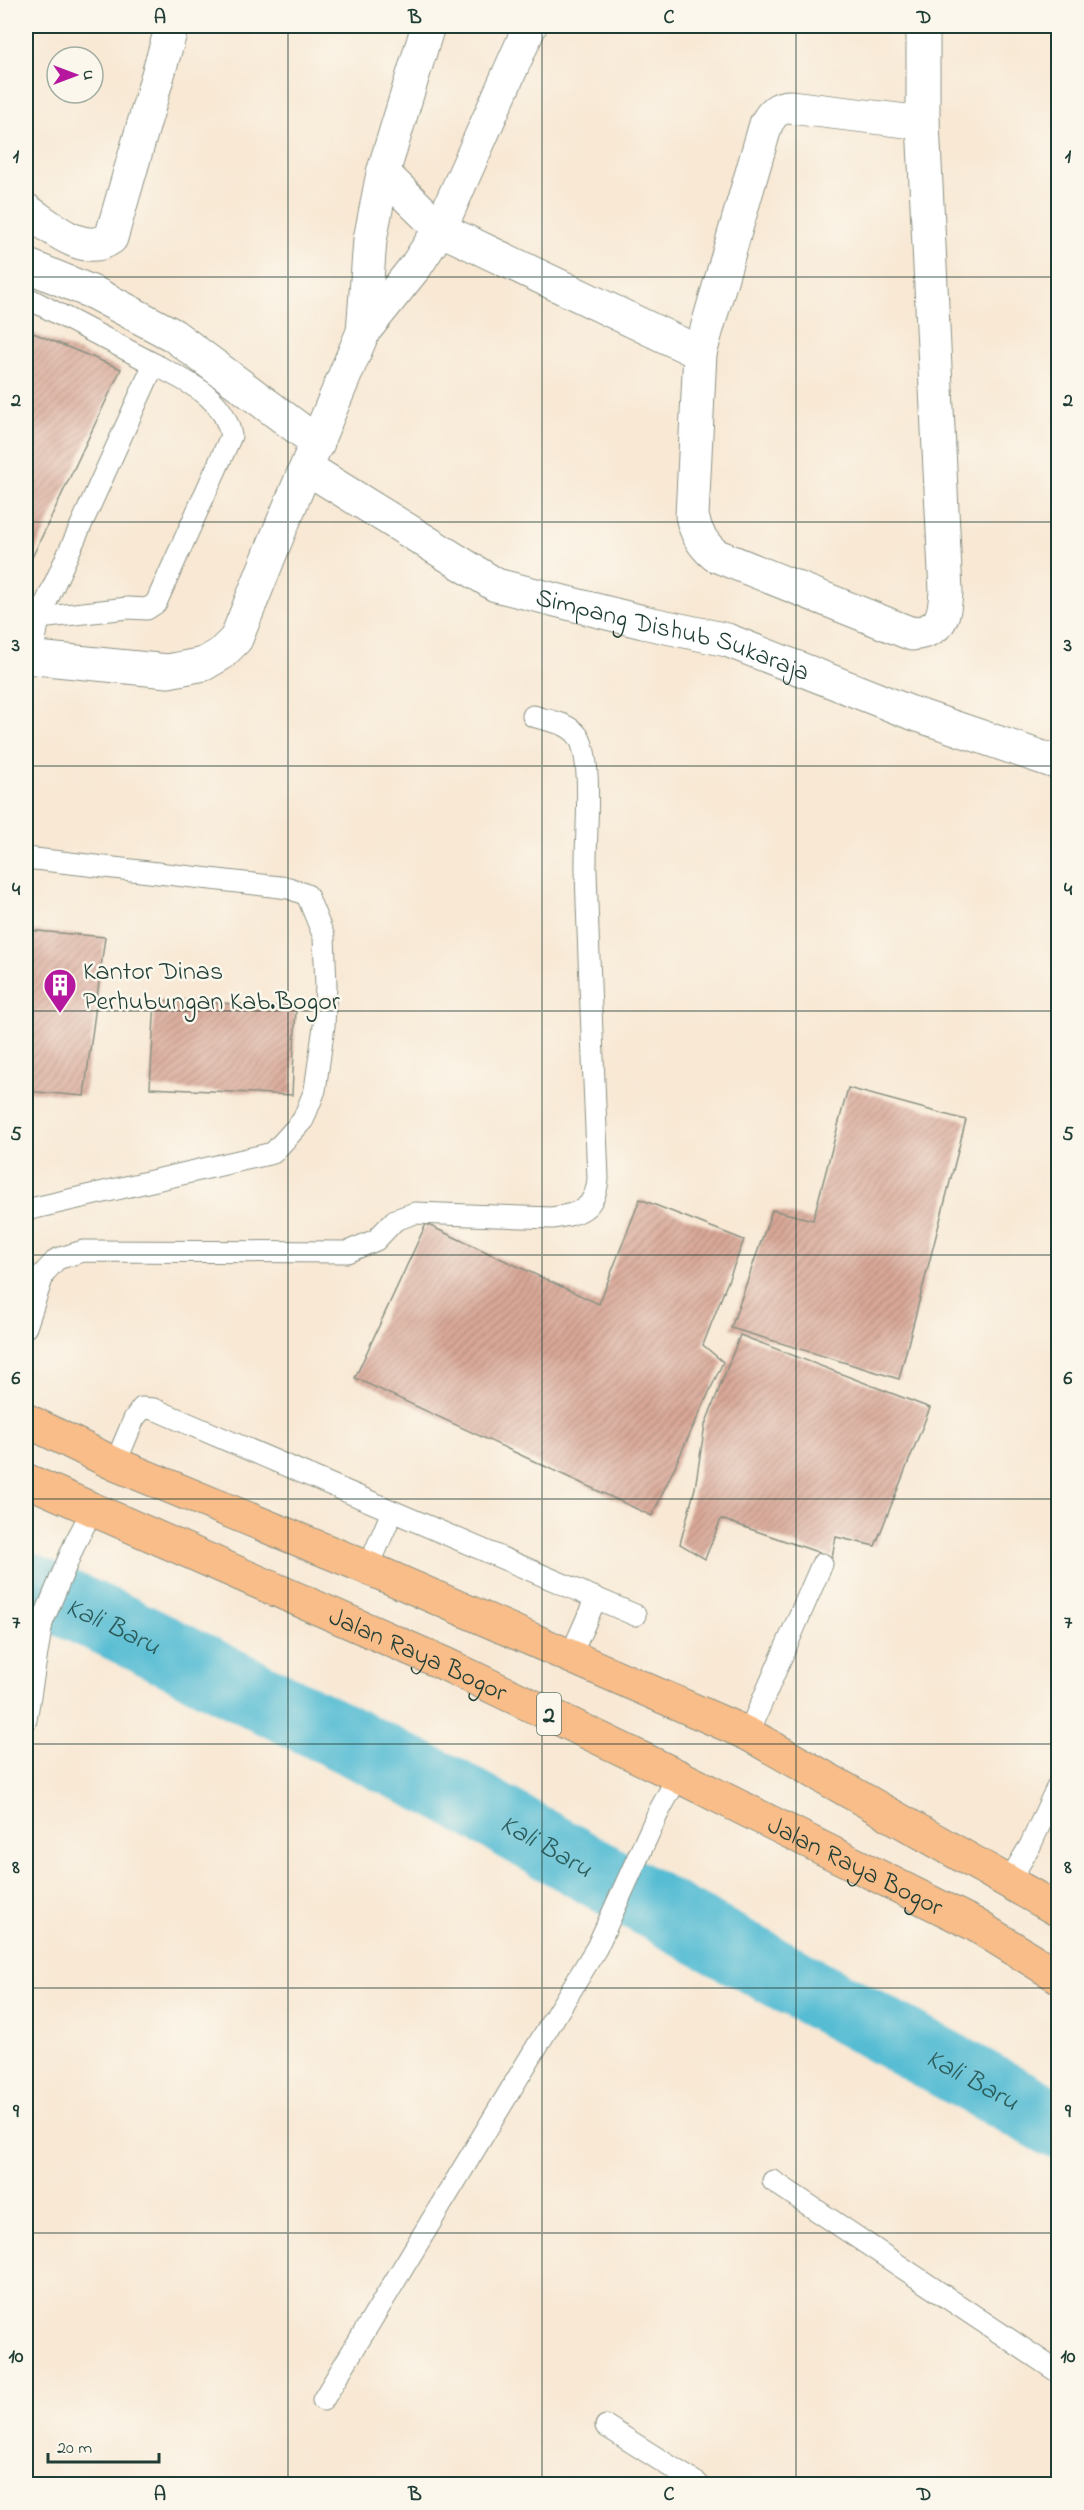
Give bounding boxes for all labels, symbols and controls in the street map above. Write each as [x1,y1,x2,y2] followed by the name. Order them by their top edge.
[154,4,166,33] text: A
[407,4,422,33] text: B
[664,4,675,33] text: C
[916,4,931,33] text: D
[45,45,105,105] north arrow
[76,70,100,80] text: U
[13,143,20,172] text: 1
[1065,143,1072,172] text: 1
[10,387,21,416] text: 2
[1062,387,1073,416] text: 2
[531,580,815,693] street label: Simpang Dishub Sukaraja
[11,632,20,661] text: 3
[1063,632,1072,661] text: 3
[12,876,21,905] text: 4
[1064,876,1073,905] text: 4
[83,954,341,1022] place label: Kantor Dinas Perhubungan Kab.Bogor
[42,967,78,1014] building icon: Kantor Dinas Perhubungan Kab.Bogor
[10,1121,22,1150] text: 5
[1062,1121,1074,1150] text: 5
[12,1365,21,1394] text: 6
[1064,1365,1073,1394] text: 6
[59,1589,166,1667] water label: Kali Baru
[322,1599,514,1713] street label: Jalan Raya Bogor
[12,1609,21,1638] text: 7
[1064,1609,1073,1638] text: 7
[537,1693,561,1735] road number: 2
[492,1806,599,1889] water label: Kali Baru
[760,1808,950,1928] street label: Jalan Raya Bogor
[11,1854,20,1883] text: 8
[1063,1854,1072,1883] text: 8
[918,2040,1025,2122] water label: Kali Baru
[12,2098,20,2127] text: 9
[1064,2098,1072,2127] text: 9
[9,2343,24,2372] text: 10
[1061,2343,1076,2372] text: 10
[48,2426,159,2464] scale bar
[57,2436,92,2462] text: 20 m
[154,2481,166,2510] text: A
[407,2481,422,2510] text: B
[664,2481,675,2510] text: C
[916,2481,931,2510] text: D

